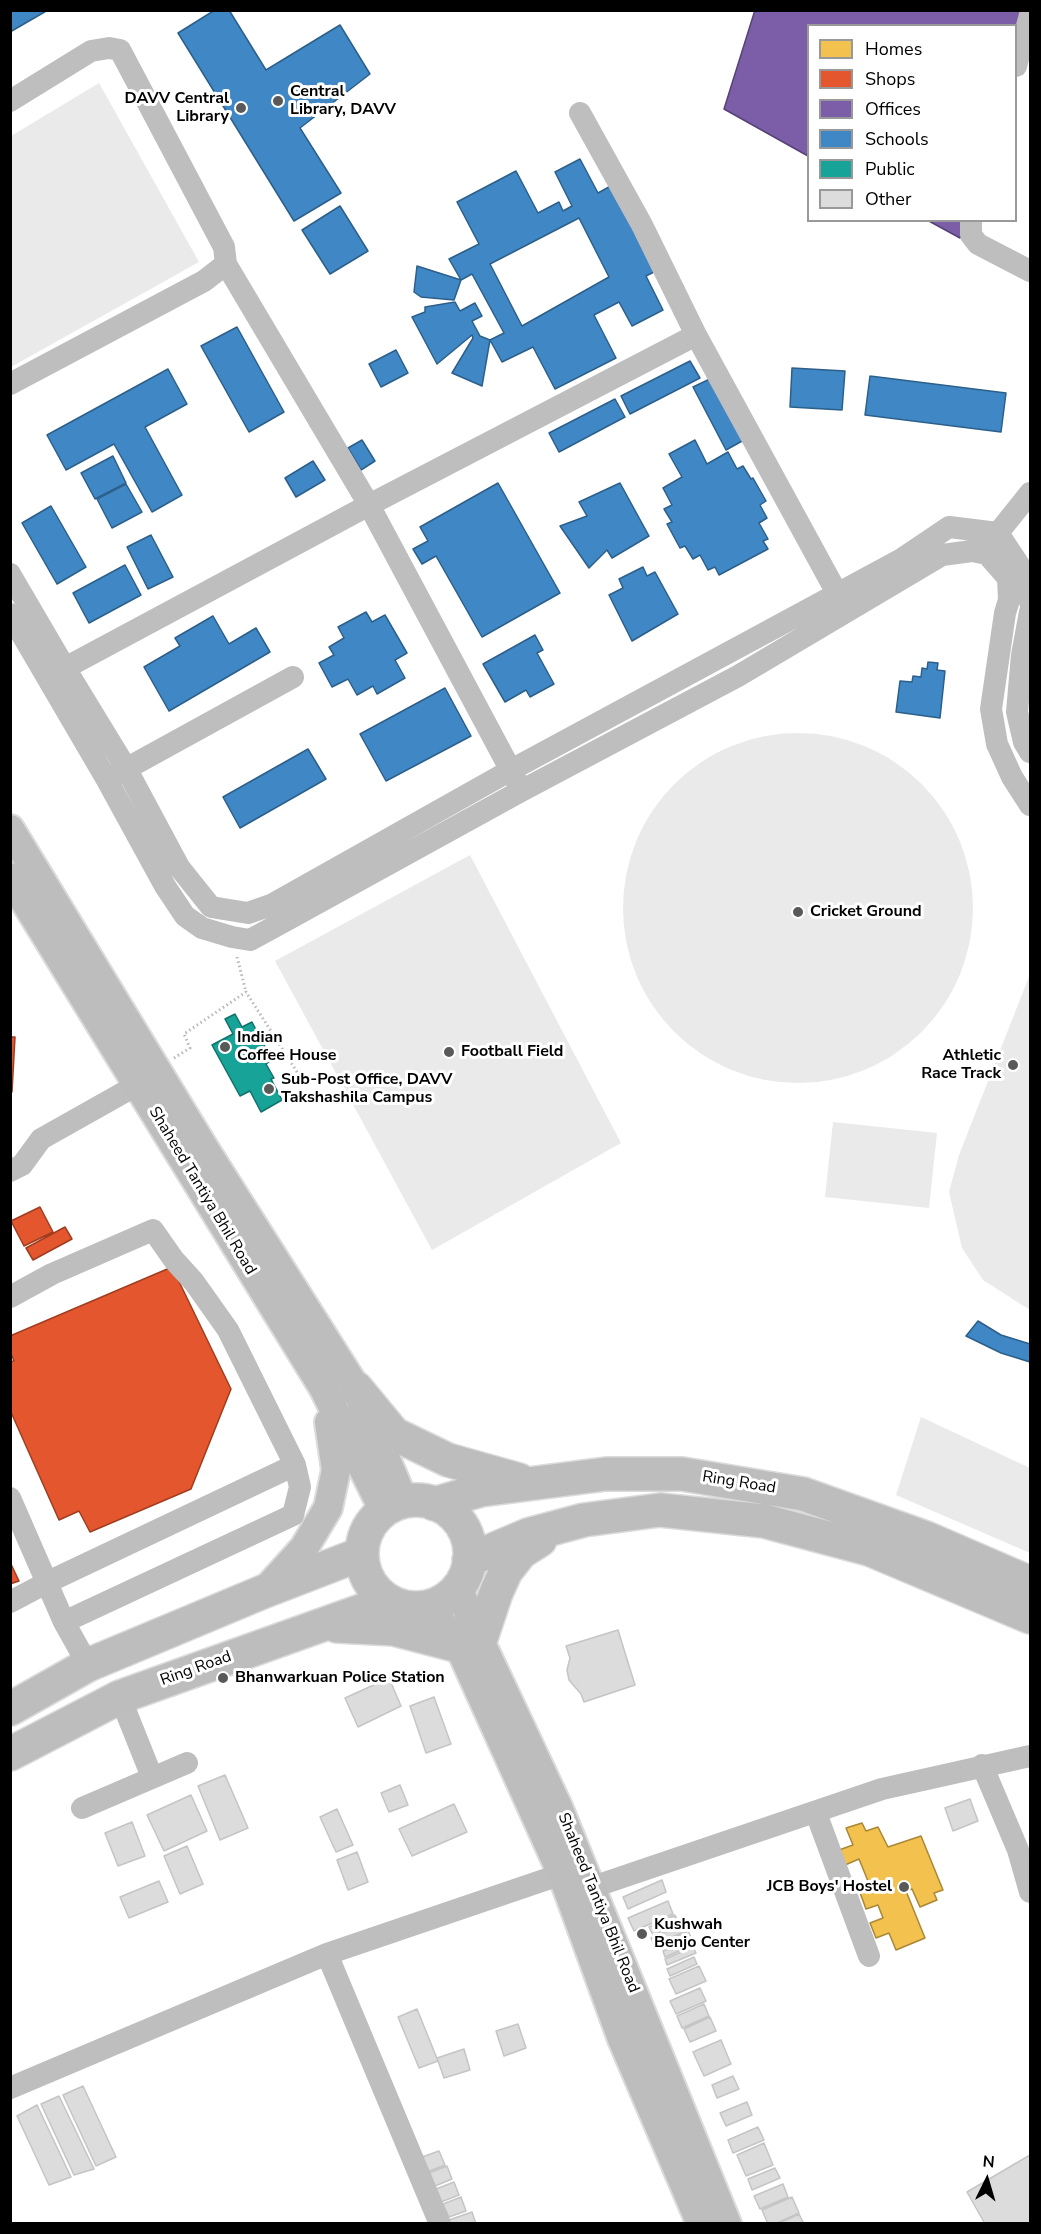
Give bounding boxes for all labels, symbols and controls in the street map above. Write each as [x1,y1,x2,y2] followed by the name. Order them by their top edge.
[807,24,1017,222] legend
[865,37,922,61] text: Homes
[865,67,915,91] text: Shops
[290,82,396,120] place label: Central Library, DAVV
[124,89,229,127] place label: DAVV Central Library
[271,94,285,108] marker: Central Library, DAVV
[865,97,921,121] text: Offices
[234,101,248,115] marker: DAVV Central Library
[865,127,929,151] text: Schools
[865,157,915,181] text: Public
[865,187,911,211] text: Other
[810,902,922,922] place label: Cricket Ground
[791,905,805,919] marker: Cricket Ground
[237,1028,337,1066] place label: Indian Coffee House
[218,1040,232,1054] marker: Indian Coffee House
[461,1042,563,1062] place label: Football Field
[442,1045,456,1059] marker: Football Field
[921,1046,1001,1084] place label: Athletic Race Track
[1006,1058,1020,1072] marker: Athletic Race Track
[281,1070,452,1108] place label: Sub-Post Office, DAVV Takshashila Campus
[262,1082,276,1096] marker: Sub-Post Office, DAVV Takshashila Campus
[144,1104,260,1278] street label: Shaheed Tantiya Bhil Road
[701,1468,777,1498] street label: Ring Road
[158,1647,234,1691] street label: Ring Road
[235,1668,445,1688] place label: Bhanwarkuan Police Station
[216,1671,230,1685] marker: Bhanwarkuan Police Station
[553,1810,643,1996] street label: Shaheed Tantiya Bhil Road
[767,1877,892,1897] place label: JCB Boys' Hostel
[897,1880,911,1894] marker: JCB Boys' Hostel
[654,1915,750,1953] place label: Kushwah Benjo Center
[635,1927,649,1941] marker: Kushwah Benjo Center
[957,2150,1017,2210] north arrow
[982,2151,995,2174] text: N

